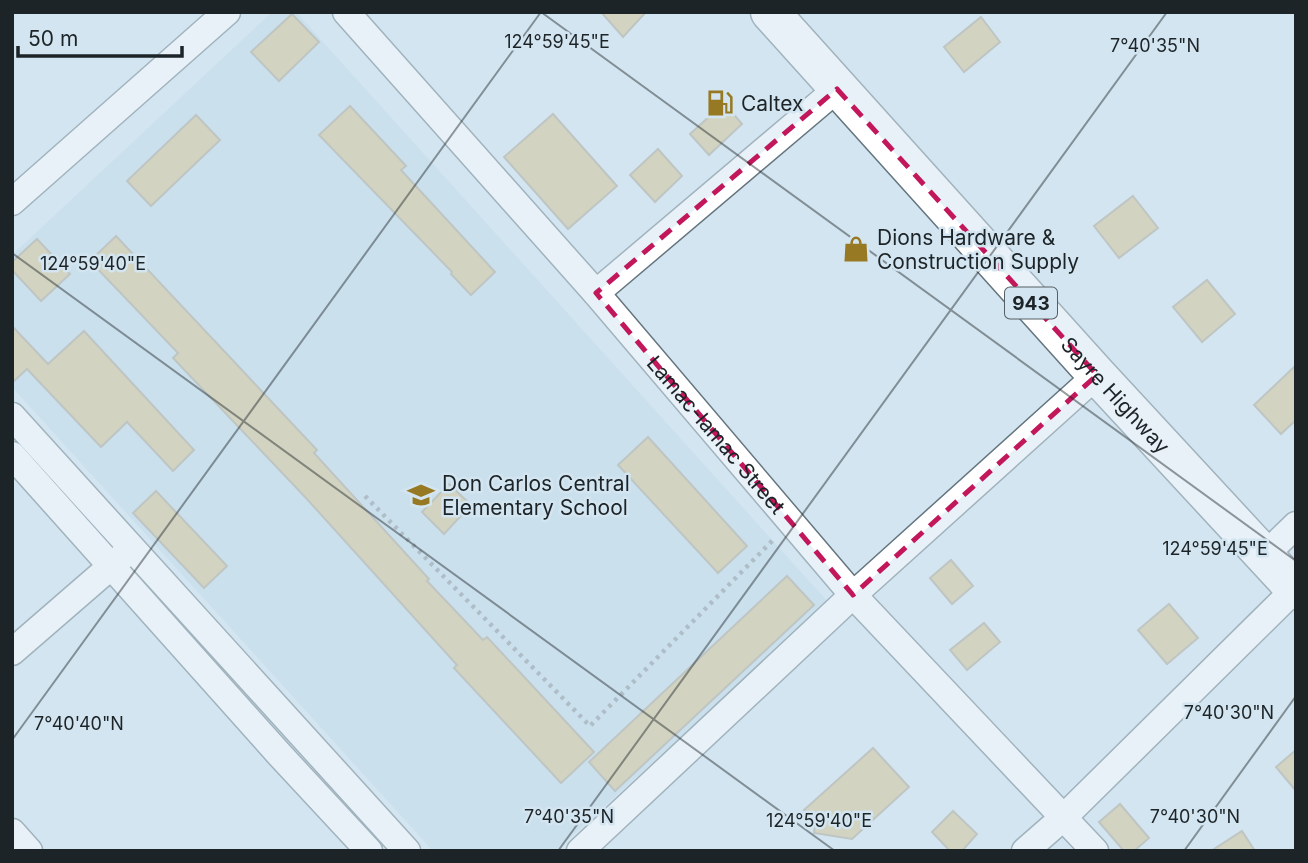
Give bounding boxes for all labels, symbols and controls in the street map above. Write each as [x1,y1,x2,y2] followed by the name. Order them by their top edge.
[18,14,182,58] scale bar
[28,26,78,51] text: 50 m
[504,31,610,52] text: 124°59'45"E
[1110,35,1200,56] text: 7°40'35"N
[705,88,735,118] fuel station icon: Caltex
[741,91,803,116] place label: Caltex
[877,225,1079,274] place label: Dions Hardware & Construction Supply
[841,234,871,264] shop icon: Dions Hardware & Construction Supply
[40,253,146,274] text: 124°59'40"E
[1005,288,1057,318] road number: 943
[1056,332,1176,458] street label: Sayre Highway
[642,350,791,519] street label: Lamac-lamac Street
[442,471,630,520] place label: Don Carlos Central Elementary School
[406,480,436,510] school or university icon: Don Carlos Central Elementary School
[1162,538,1268,559] text: 124°59'45"E
[1184,702,1274,723] text: 7°40'30"N
[34,713,124,734] text: 7°40'40"N
[524,806,614,827] text: 7°40'35"N
[1150,806,1240,827] text: 7°40'30"N
[766,810,872,831] text: 124°59'40"E

